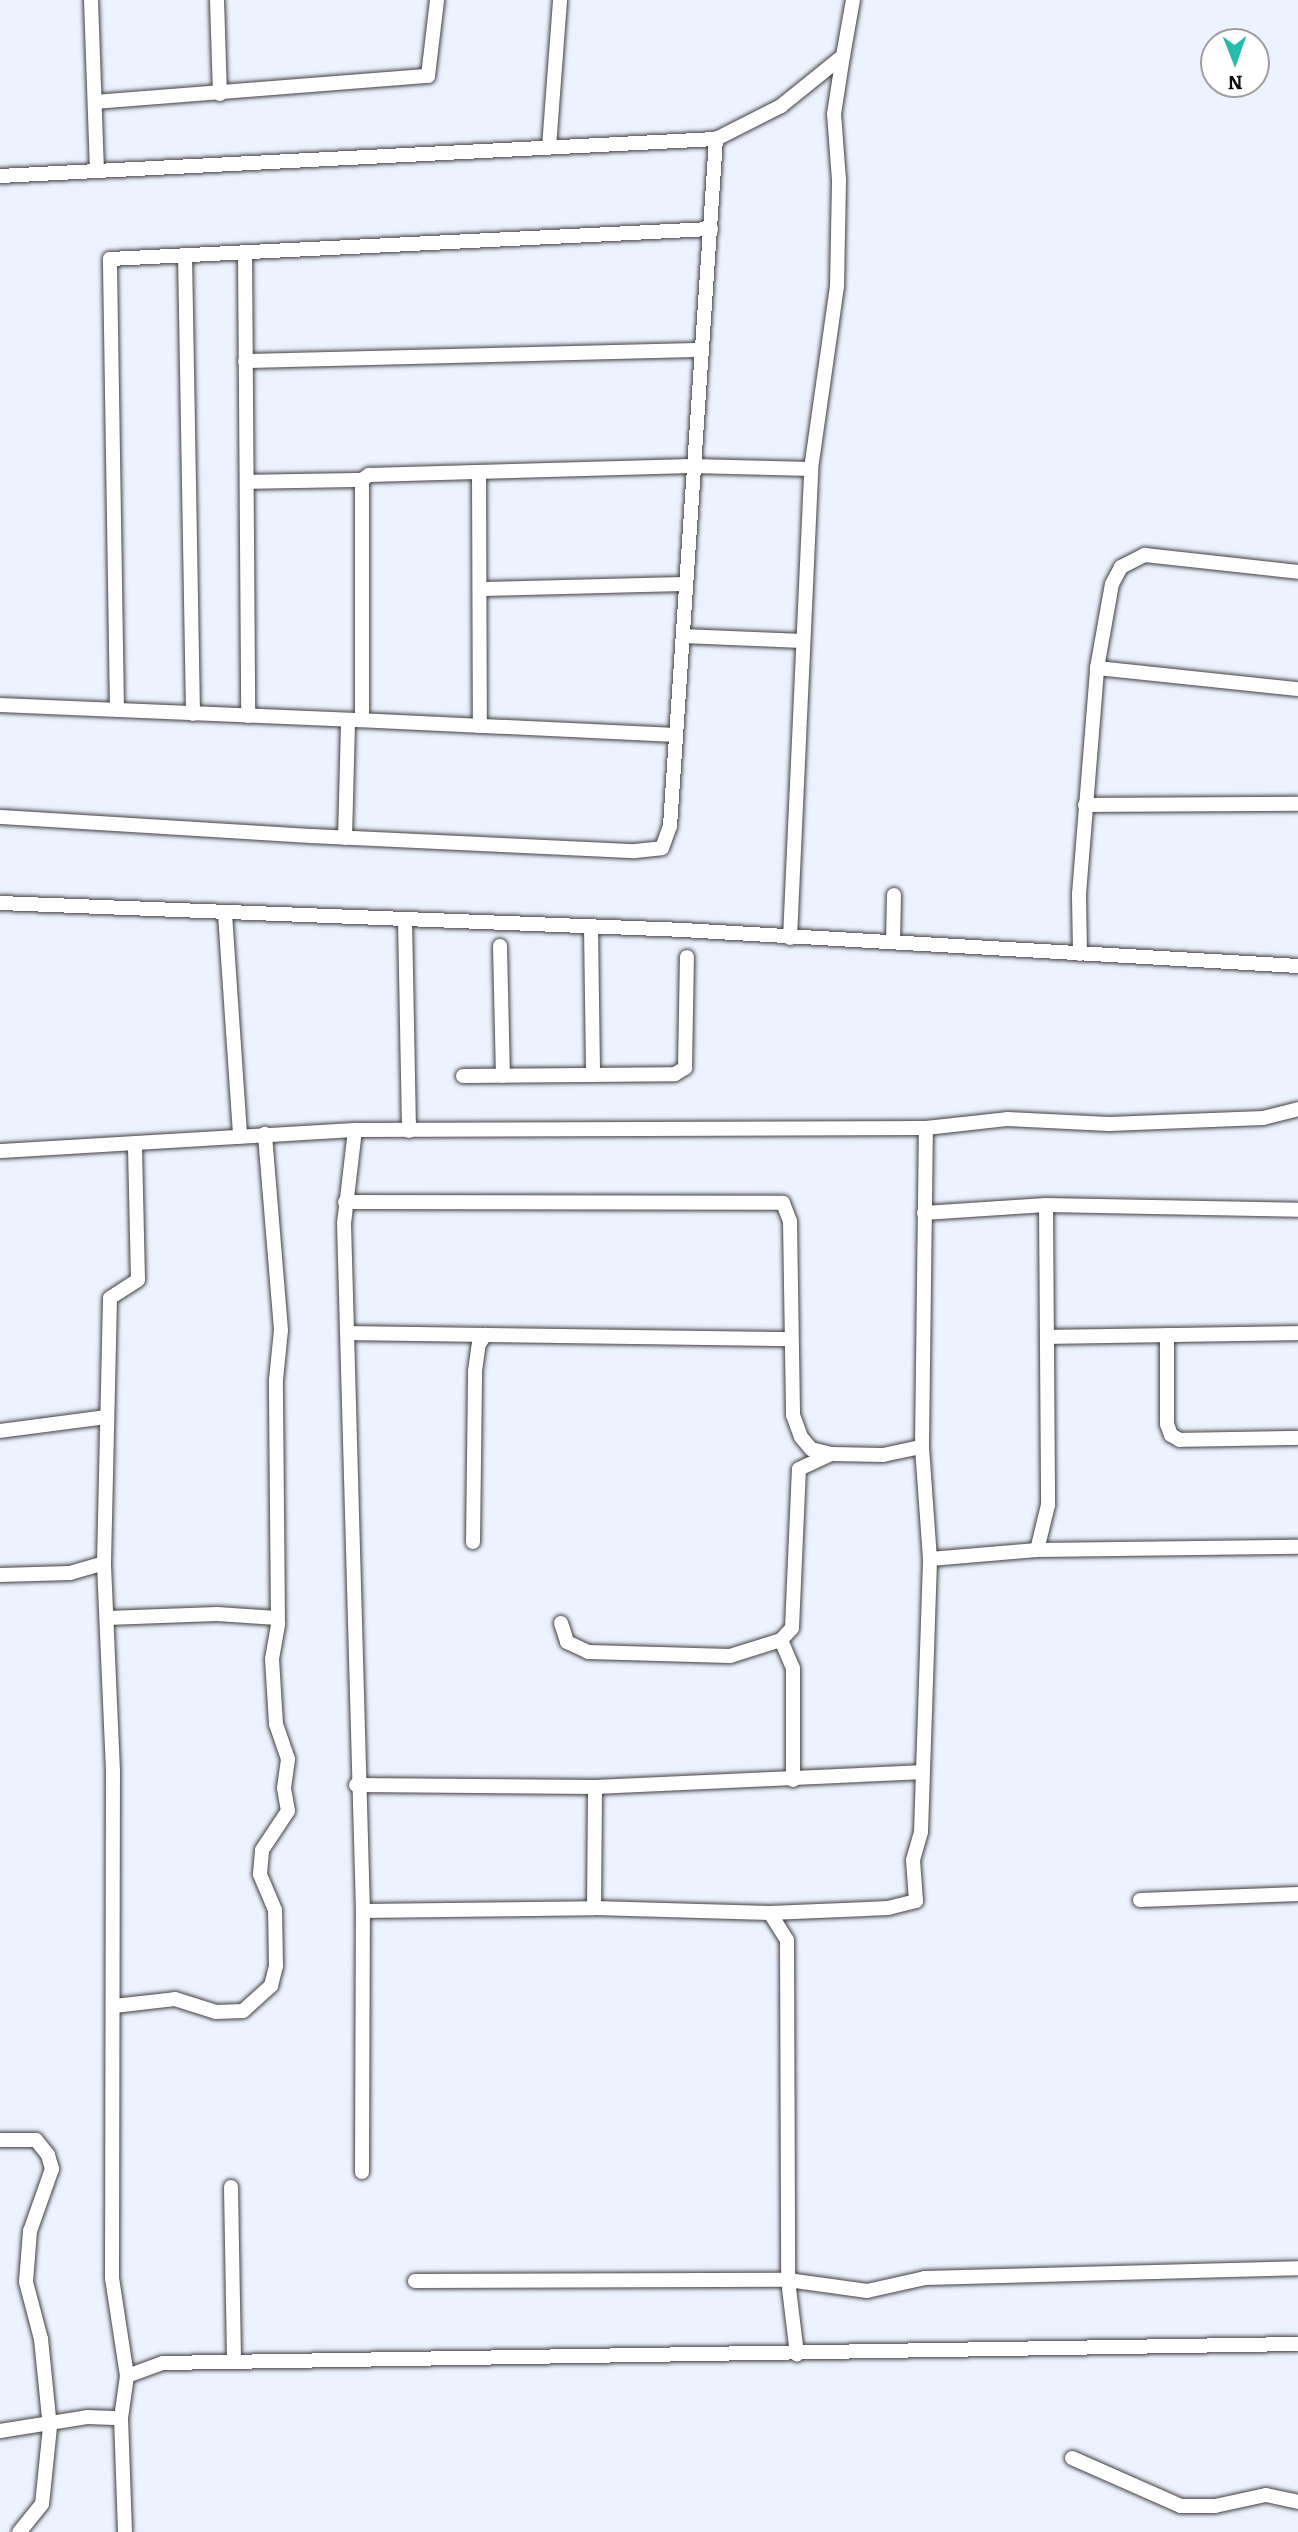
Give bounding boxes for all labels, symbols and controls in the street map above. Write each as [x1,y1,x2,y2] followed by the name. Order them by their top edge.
[1200,28,1270,98] north arrow
[1228,71,1243,94] text: N

